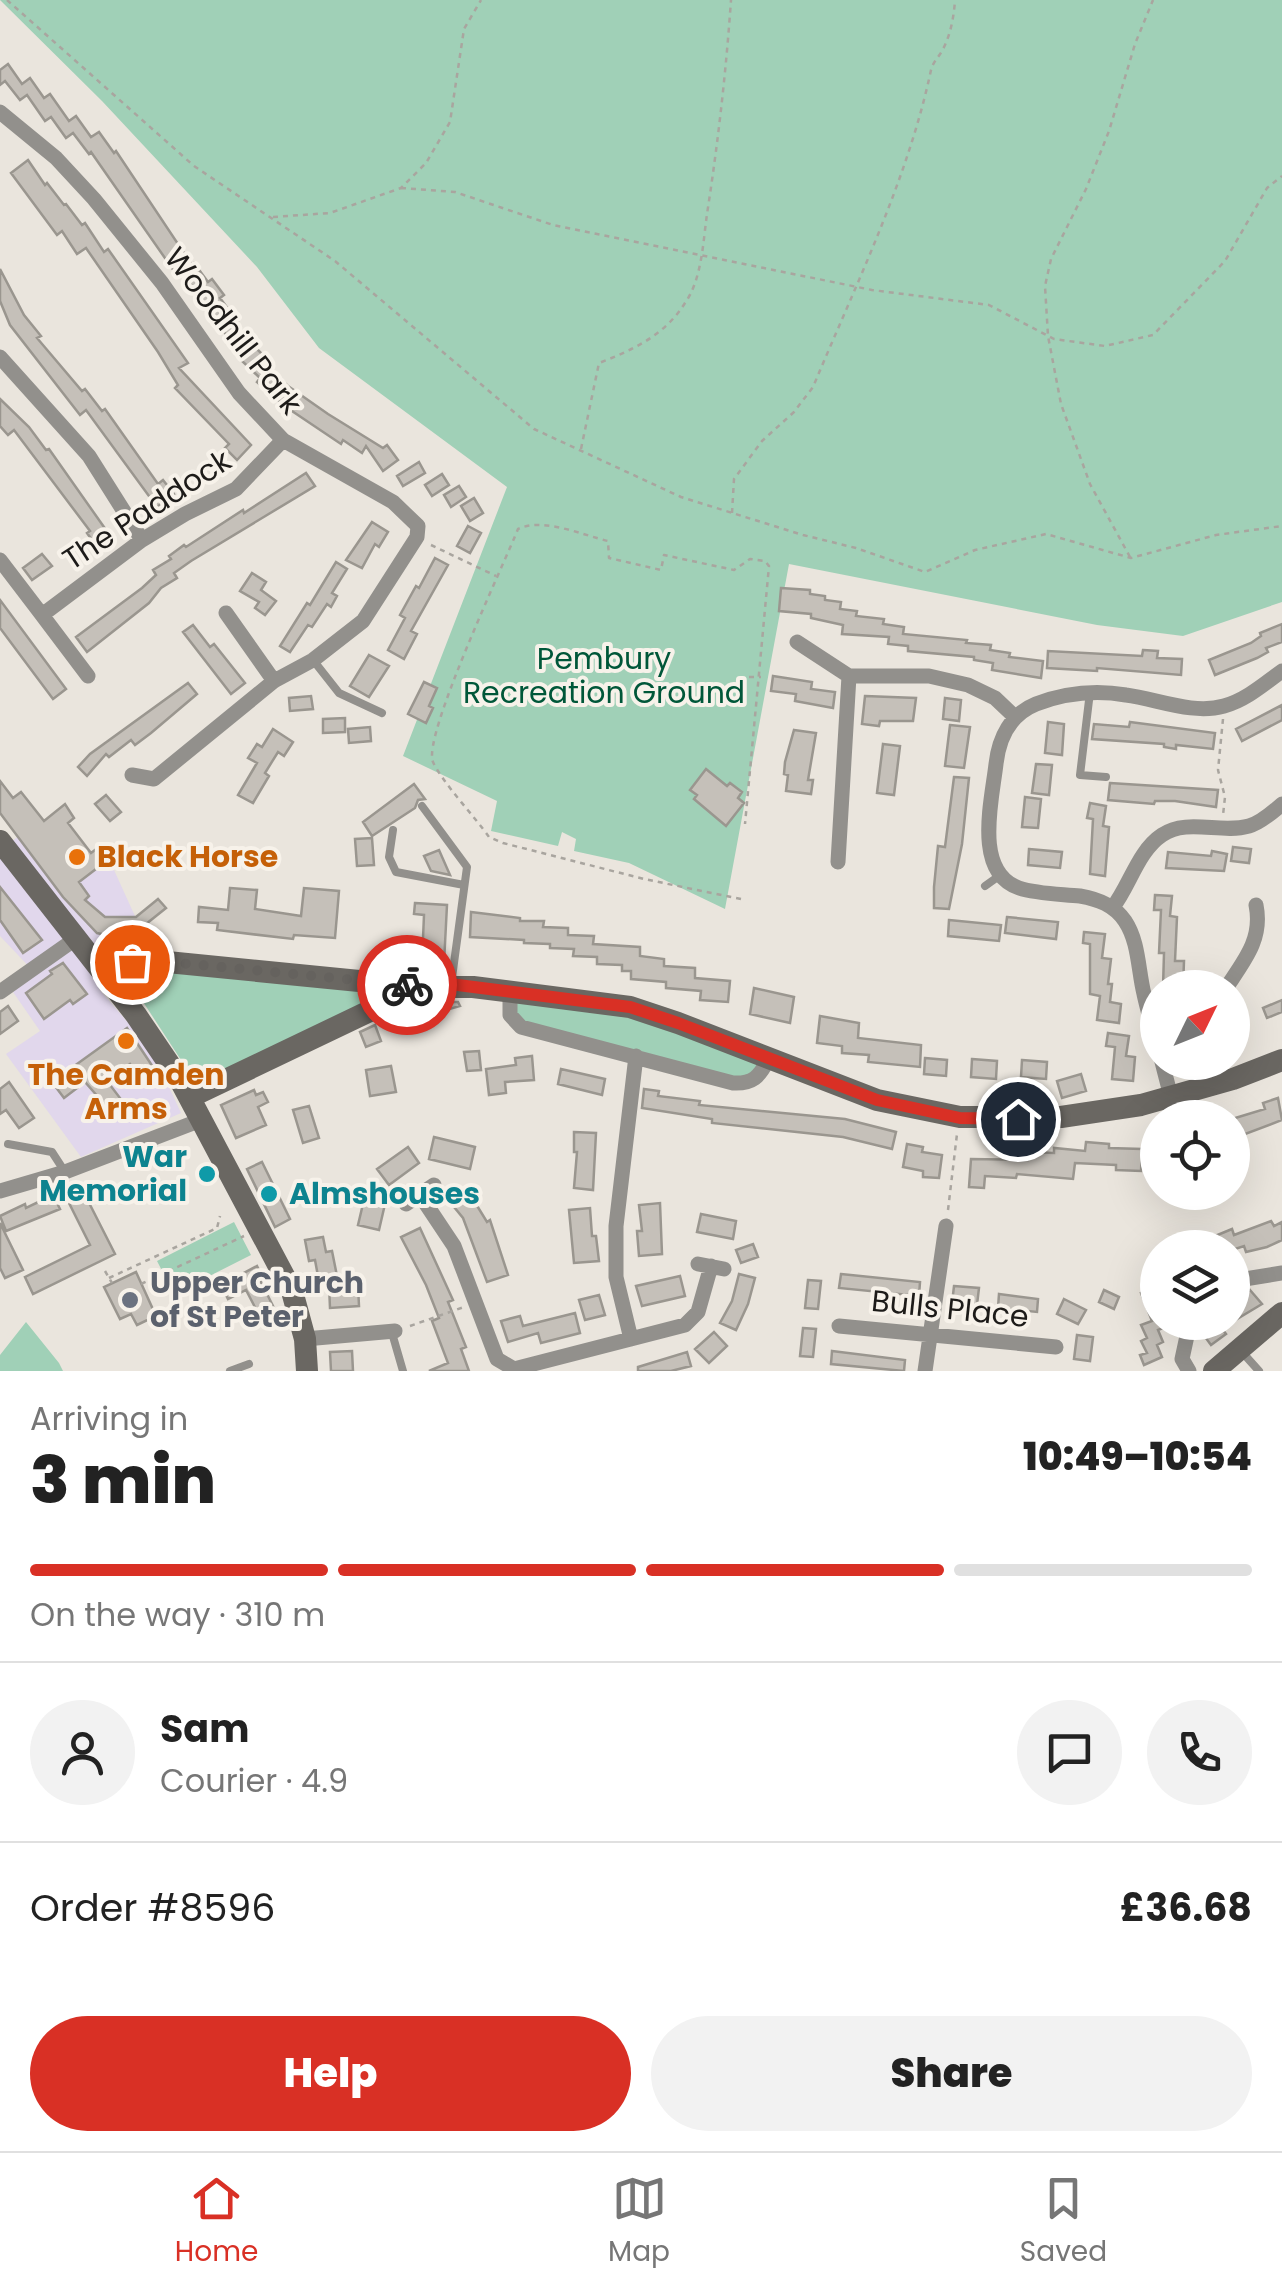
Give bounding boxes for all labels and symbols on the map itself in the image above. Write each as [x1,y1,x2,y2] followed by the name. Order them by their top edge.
[154,238,313,424] street label: Woodhill Park
[54,439,240,580] street label: The Paddock
[463,637,745,714] park label: Pembury Recreation Ground
[97,835,278,878] place label: Black Horse
[66,846,88,868] marker: Black Horse
[90,920,175,1005] pin
[357,935,457,1035] courier
[1140,970,1250,1080] north arrow
[115,1030,137,1052] marker: The Camden Arms
[28,1053,224,1130] place label: The Camden Arms
[976,1077,1061,1162] pin
[39,1135,187,1212] place label: War Memorial
[196,1163,218,1185] marker: War Memorial
[289,1172,480,1215] place label: Almshouses
[258,1183,280,1205] marker: Almshouses
[150,1261,364,1338] place label: Upper Church of St Peter
[869,1279,1031,1338] street label: Bulls Place
[119,1289,141,1311] marker: Upper Church of St Peter

